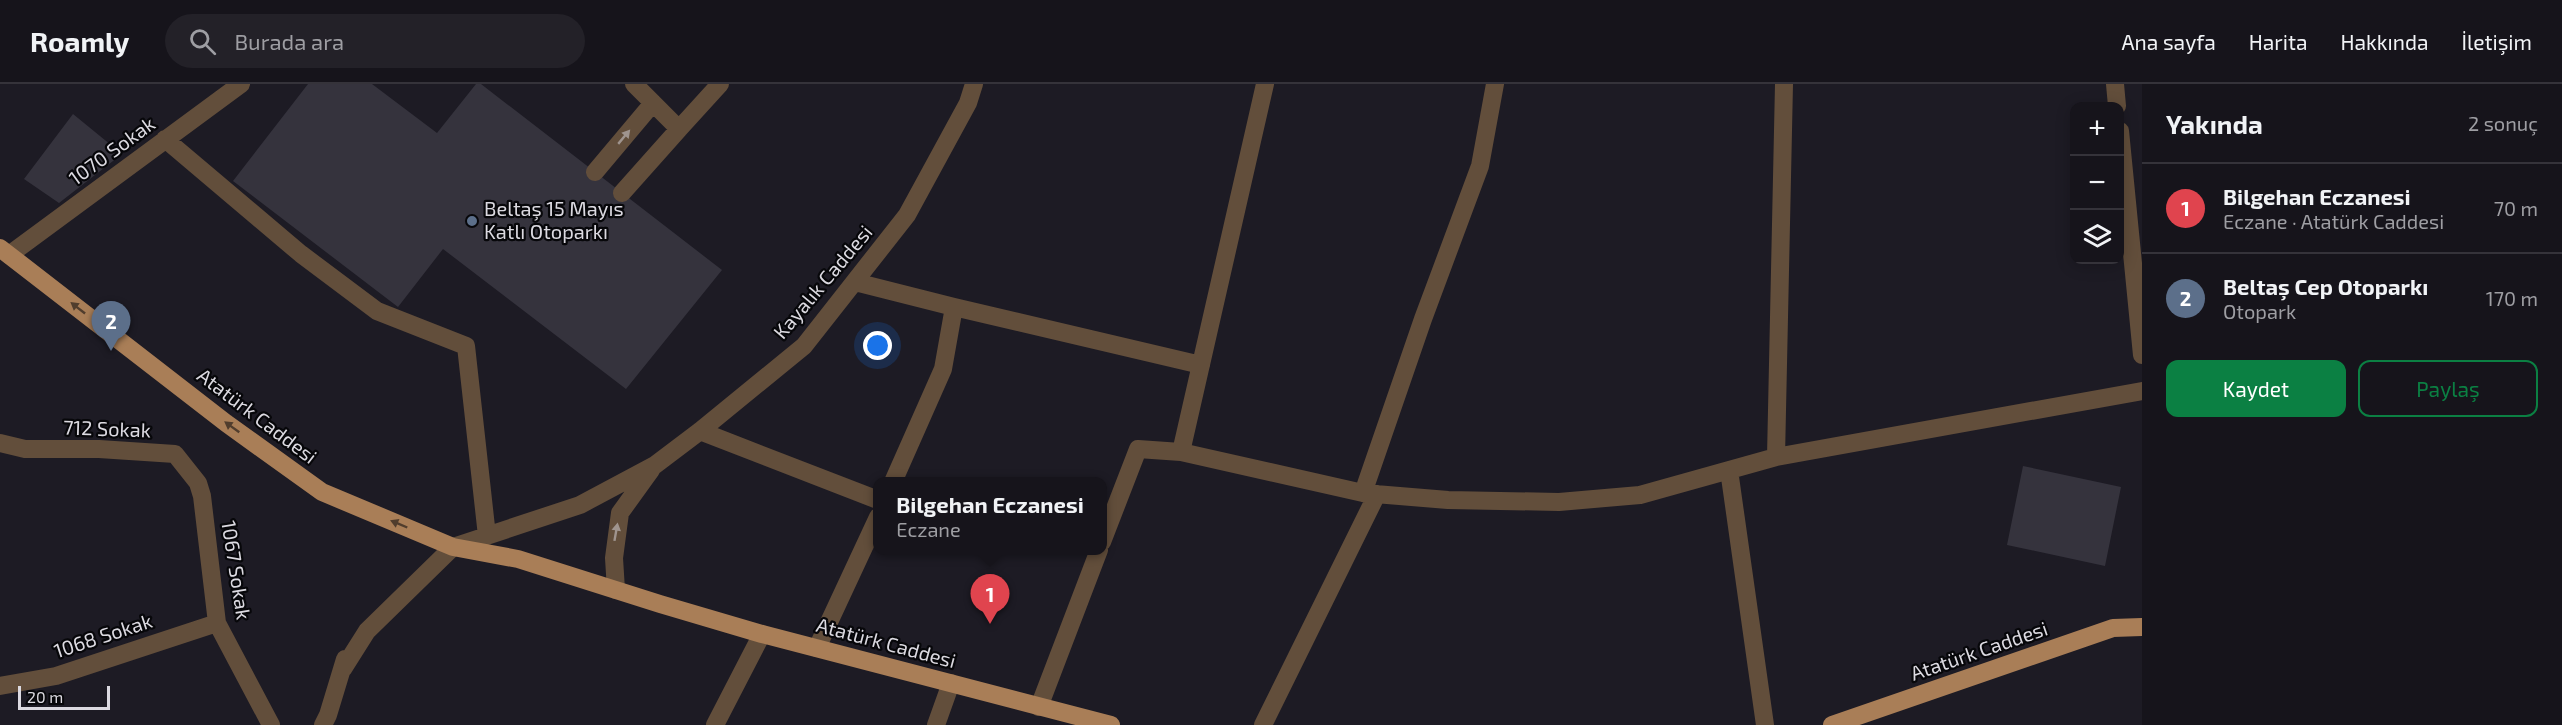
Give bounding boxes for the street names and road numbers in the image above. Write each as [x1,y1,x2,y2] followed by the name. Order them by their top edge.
[64,111,159,189] street label: 1070 Sokak
[768,220,877,343] street label: Kayalık Caddesi
[193,362,322,468] street label: Atatürk Caddesi
[63,414,151,442] street label: 712 Sokak
[217,519,257,621] street label: 1067 Sokak
[50,608,155,662] street label: 1068 Sokak
[814,612,959,672] street label: Atatürk Caddesi
[1907,615,2050,685] street label: Atatürk Caddesi

